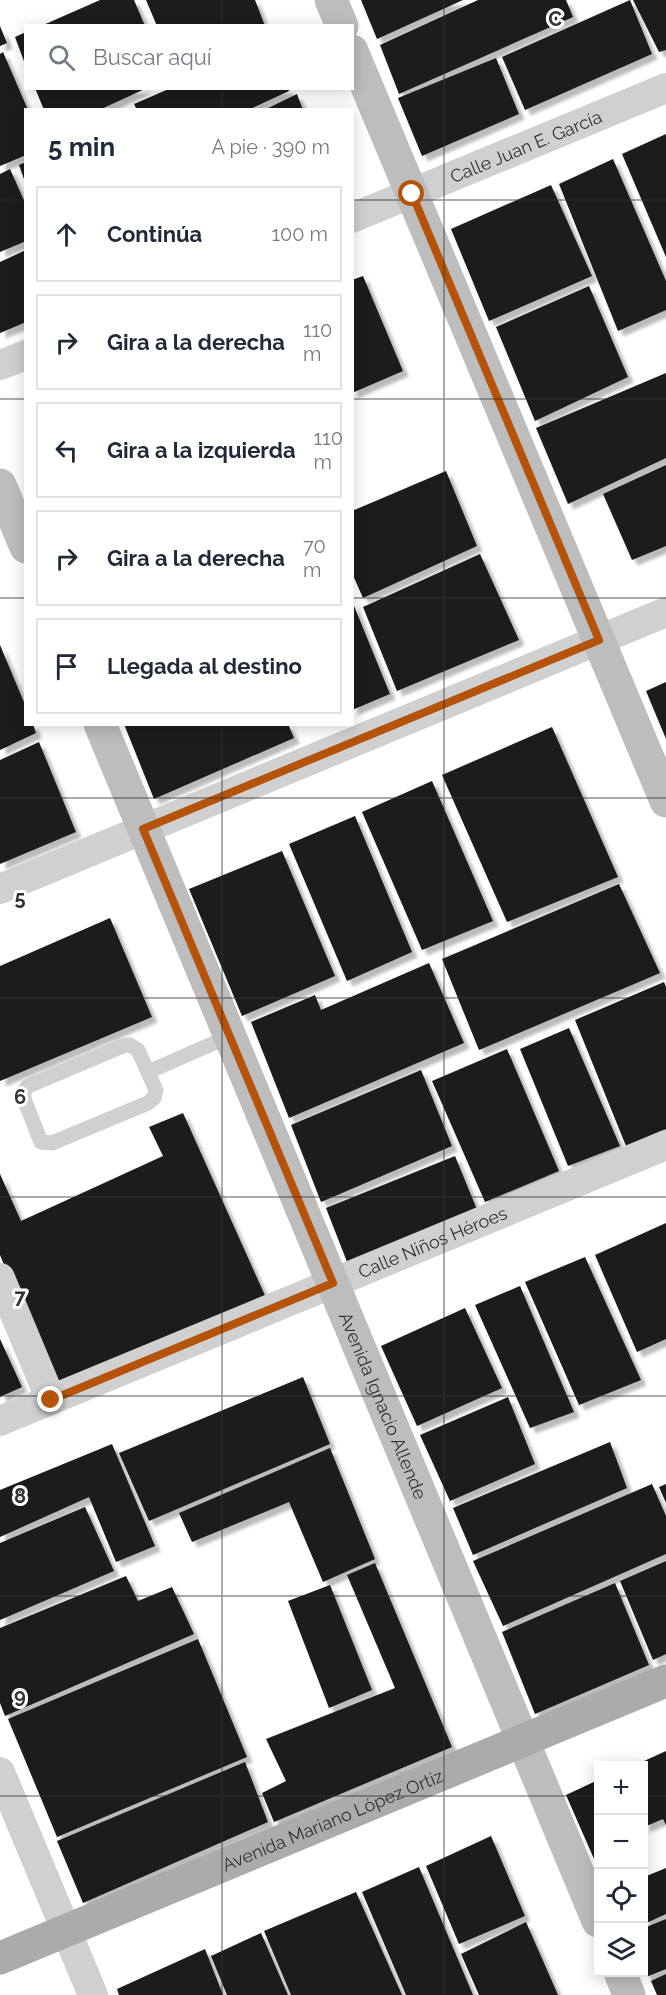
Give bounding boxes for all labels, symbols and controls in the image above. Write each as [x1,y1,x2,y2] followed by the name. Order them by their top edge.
[548,7,562,31] text: C
[24,24,354,90] search box
[45,41,78,74] icon: search
[93,44,212,70] text: Buscar aquí
[447,105,605,187] street label: Calle Juan E. García
[48,132,115,162] text: 5 min
[211,135,330,159] text: A pie · 390 m
[398,180,424,206] route start
[50,218,83,251] icon: ahead
[107,221,202,247] text: Continúa
[271,222,328,246] text: 100 m
[303,318,332,366] text: 110 m
[50,326,83,359] icon: right
[107,329,285,355] text: Gira a la derecha
[314,426,343,474] text: 110 m
[50,434,83,467] icon: left
[107,437,296,463] text: Gira a la izquierda
[303,534,326,582] text: 70 m
[50,542,83,575] icon: right
[107,545,285,571] text: Gira a la derecha
[50,650,83,683] icon: arrive
[107,653,302,679] text: Llegada al destino
[14,886,26,910] text: 5
[14,1085,26,1109] text: 6
[355,1202,510,1282] street label: Calle Niños Héroes
[14,1285,26,1309] text: 7
[335,1309,432,1502] street label: Avenida Ignacio Allende
[37,1386,63,1412] route end
[14,1484,26,1508] text: 8
[14,1684,26,1708] text: 9
[594,1761,648,1977] map controls
[594,1761,648,1815] button: +
[219,1764,446,1875] street label: Avenida Mariano López Ortiz
[594,1815,648,1869] button: −
[594,1869,648,1923] button: locate
[594,1923,648,1977] button: layers

